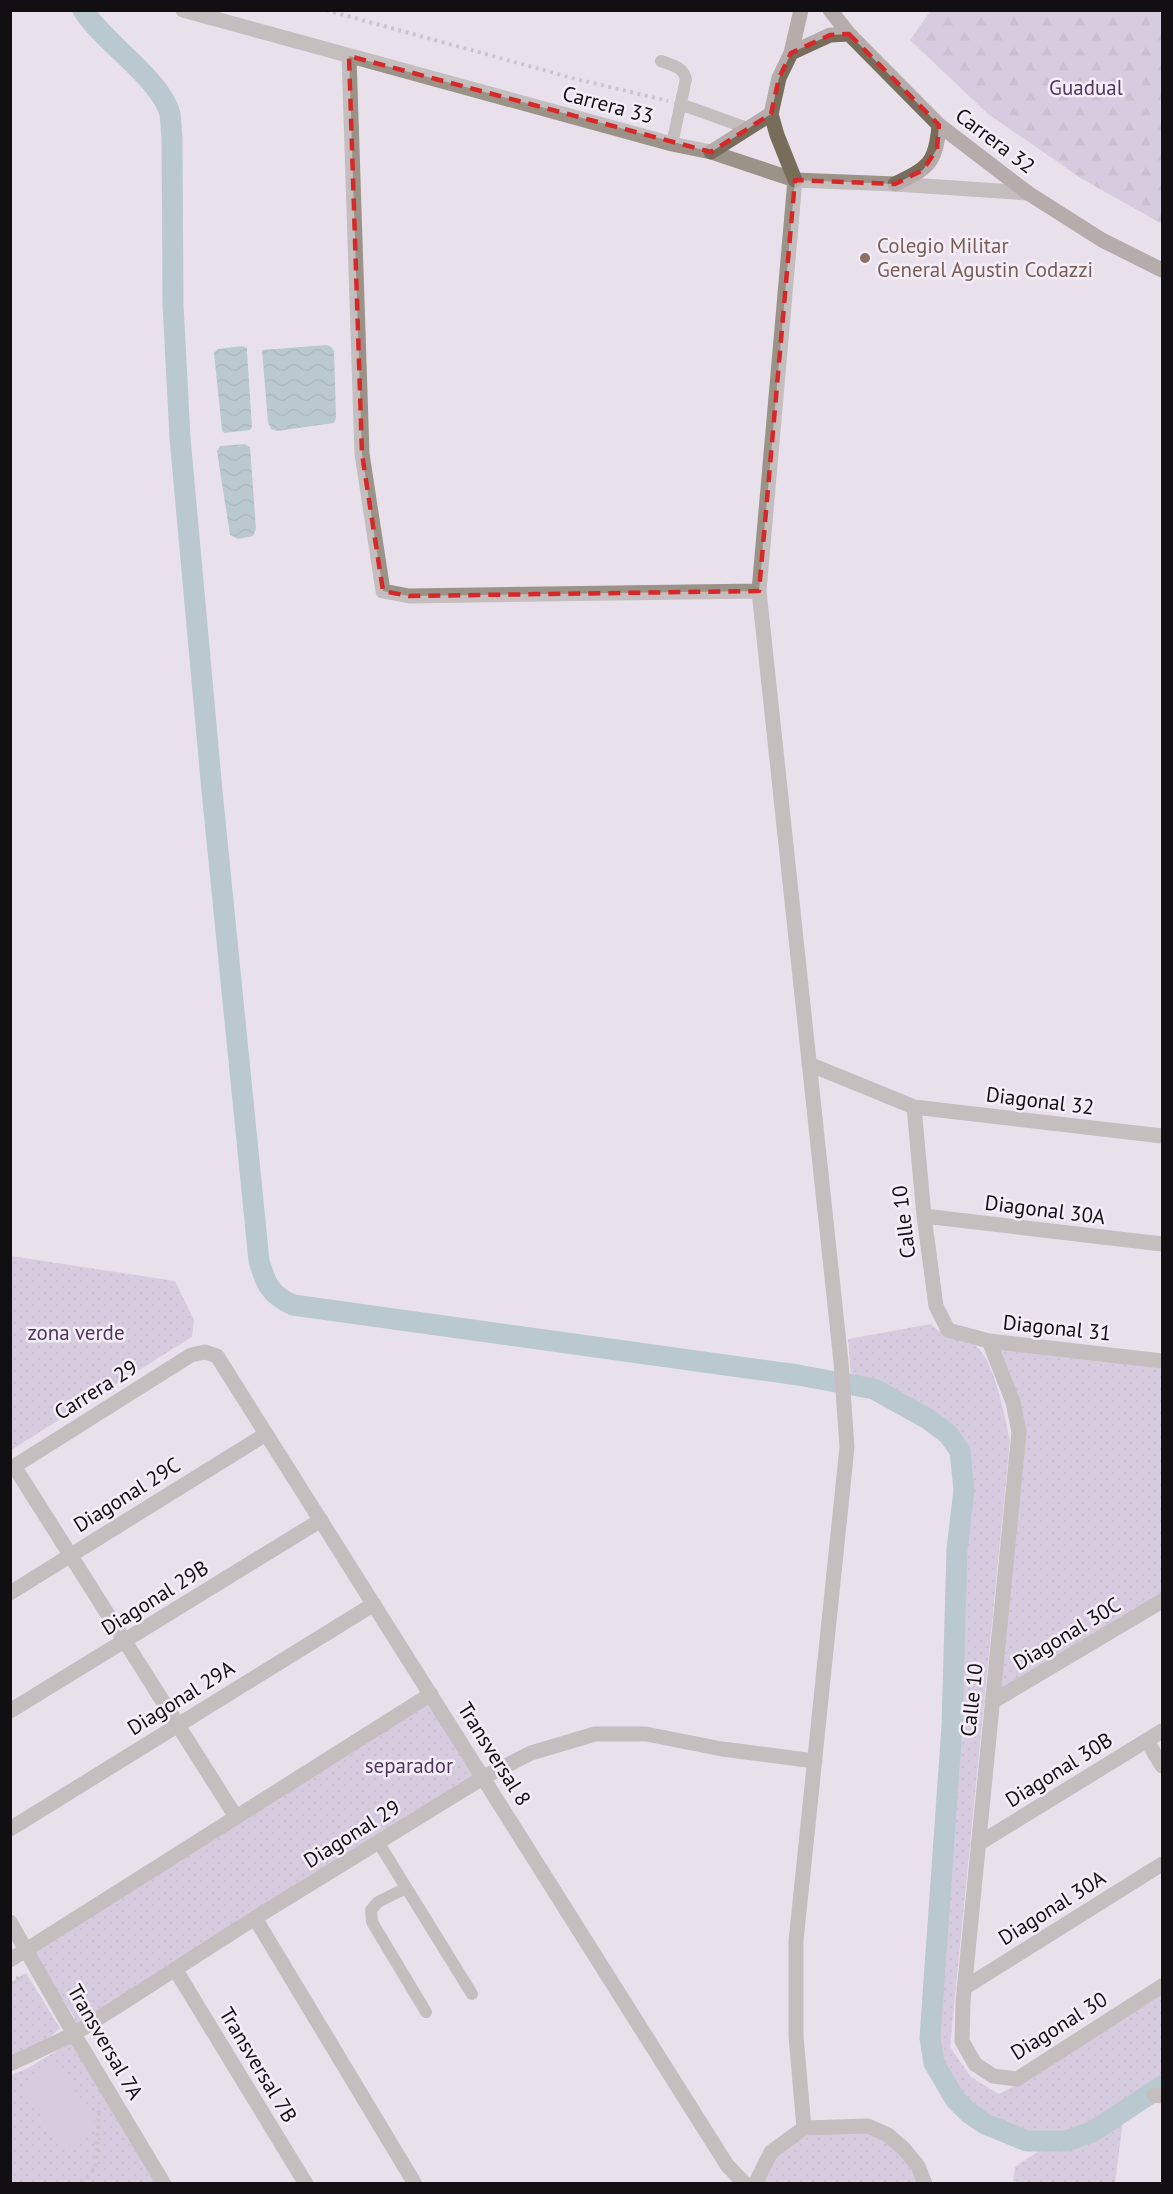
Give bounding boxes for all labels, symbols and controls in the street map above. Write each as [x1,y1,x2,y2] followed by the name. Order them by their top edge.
[1049,74,1123,101] park label: Guadual
[560,79,657,130] street label: Carrera 33
[950,102,1041,179] street label: Carrera 32
[877,232,1093,283] place label: Colegio Militar General Agustin Codazzi
[858,251,872,265] marker: Colegio Militar General Agustin Codazzi
[984,1080,1096,1121] street label: Diagonal 32
[886,1184,921,1260] street label: Calle 10
[983,1189,1108,1230] street label: Diagonal 30A
[1002,1308,1113,1347] street label: Diagonal 31
[27,1319,125,1346] park label: zona verde
[49,1353,142,1426] street label: Carrera 29
[68,1451,185,1538] street label: Diagonal 29C
[96,1554,213,1641] street label: Diagonal 29B
[1008,1591,1125,1676] street label: Diagonal 30C
[122,1654,240,1741] street label: Diagonal 29A
[954,1662,989,1738] street label: Calle 10
[452,1697,537,1811] street label: Transversal 8
[1000,1726,1117,1813] street label: Diagonal 30B
[365,1752,453,1779] park label: separador
[298,1793,405,1874] street label: Diagonal 29
[993,1864,1111,1951] street label: Diagonal 30A
[62,1979,150,2105] street label: Transversal 7A
[1005,1985,1112,2066] street label: Diagonal 30
[213,2002,303,2127] street label: Transversal 7B

